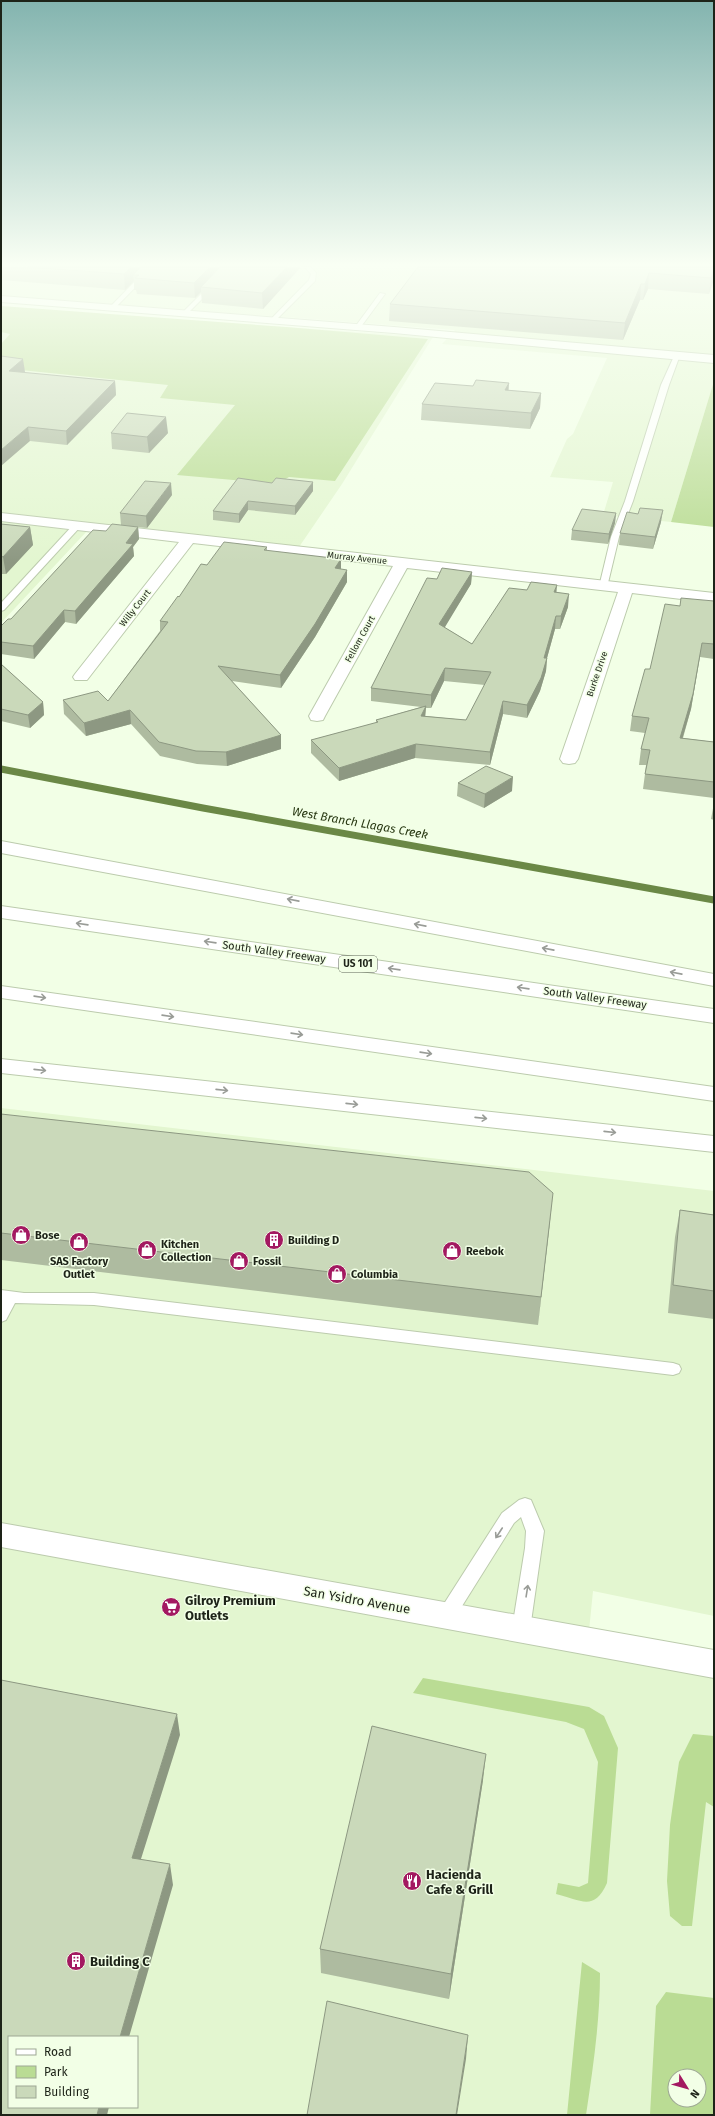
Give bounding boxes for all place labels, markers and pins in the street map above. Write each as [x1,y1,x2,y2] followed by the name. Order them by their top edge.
[10,1224,32,1246] shop icon: Bose
[35,1229,60,1242] place label: Bose
[263,1229,285,1251] building icon: Building D
[68,1231,90,1253] shop icon: SAS Factory Outlet
[288,1234,339,1247] place label: Building D
[161,1238,211,1264] place label: Kitchen Collection
[136,1239,158,1261] shop icon: Kitchen Collection
[441,1240,463,1262] shop icon: Reebok
[466,1245,505,1258] place label: Reebok
[228,1250,250,1272] shop icon: Fossil
[50,1255,108,1281] place label: SAS Factory Outlet
[253,1255,282,1268] place label: Fossil
[326,1263,348,1285] shop icon: Columbia
[351,1268,398,1281] place label: Columbia
[185,1593,276,1623] place label: Gilroy Premium Outlets
[160,1596,182,1618] supermarket icon: Gilroy Premium Outlets
[426,1867,493,1897] place label: Hacienda Cafe & Grill
[401,1870,423,1892] restaurant icon: Hacienda Cafe & Grill
[65,1950,87,1972] building icon: Building C
[90,1954,150,1969] place label: Building C

